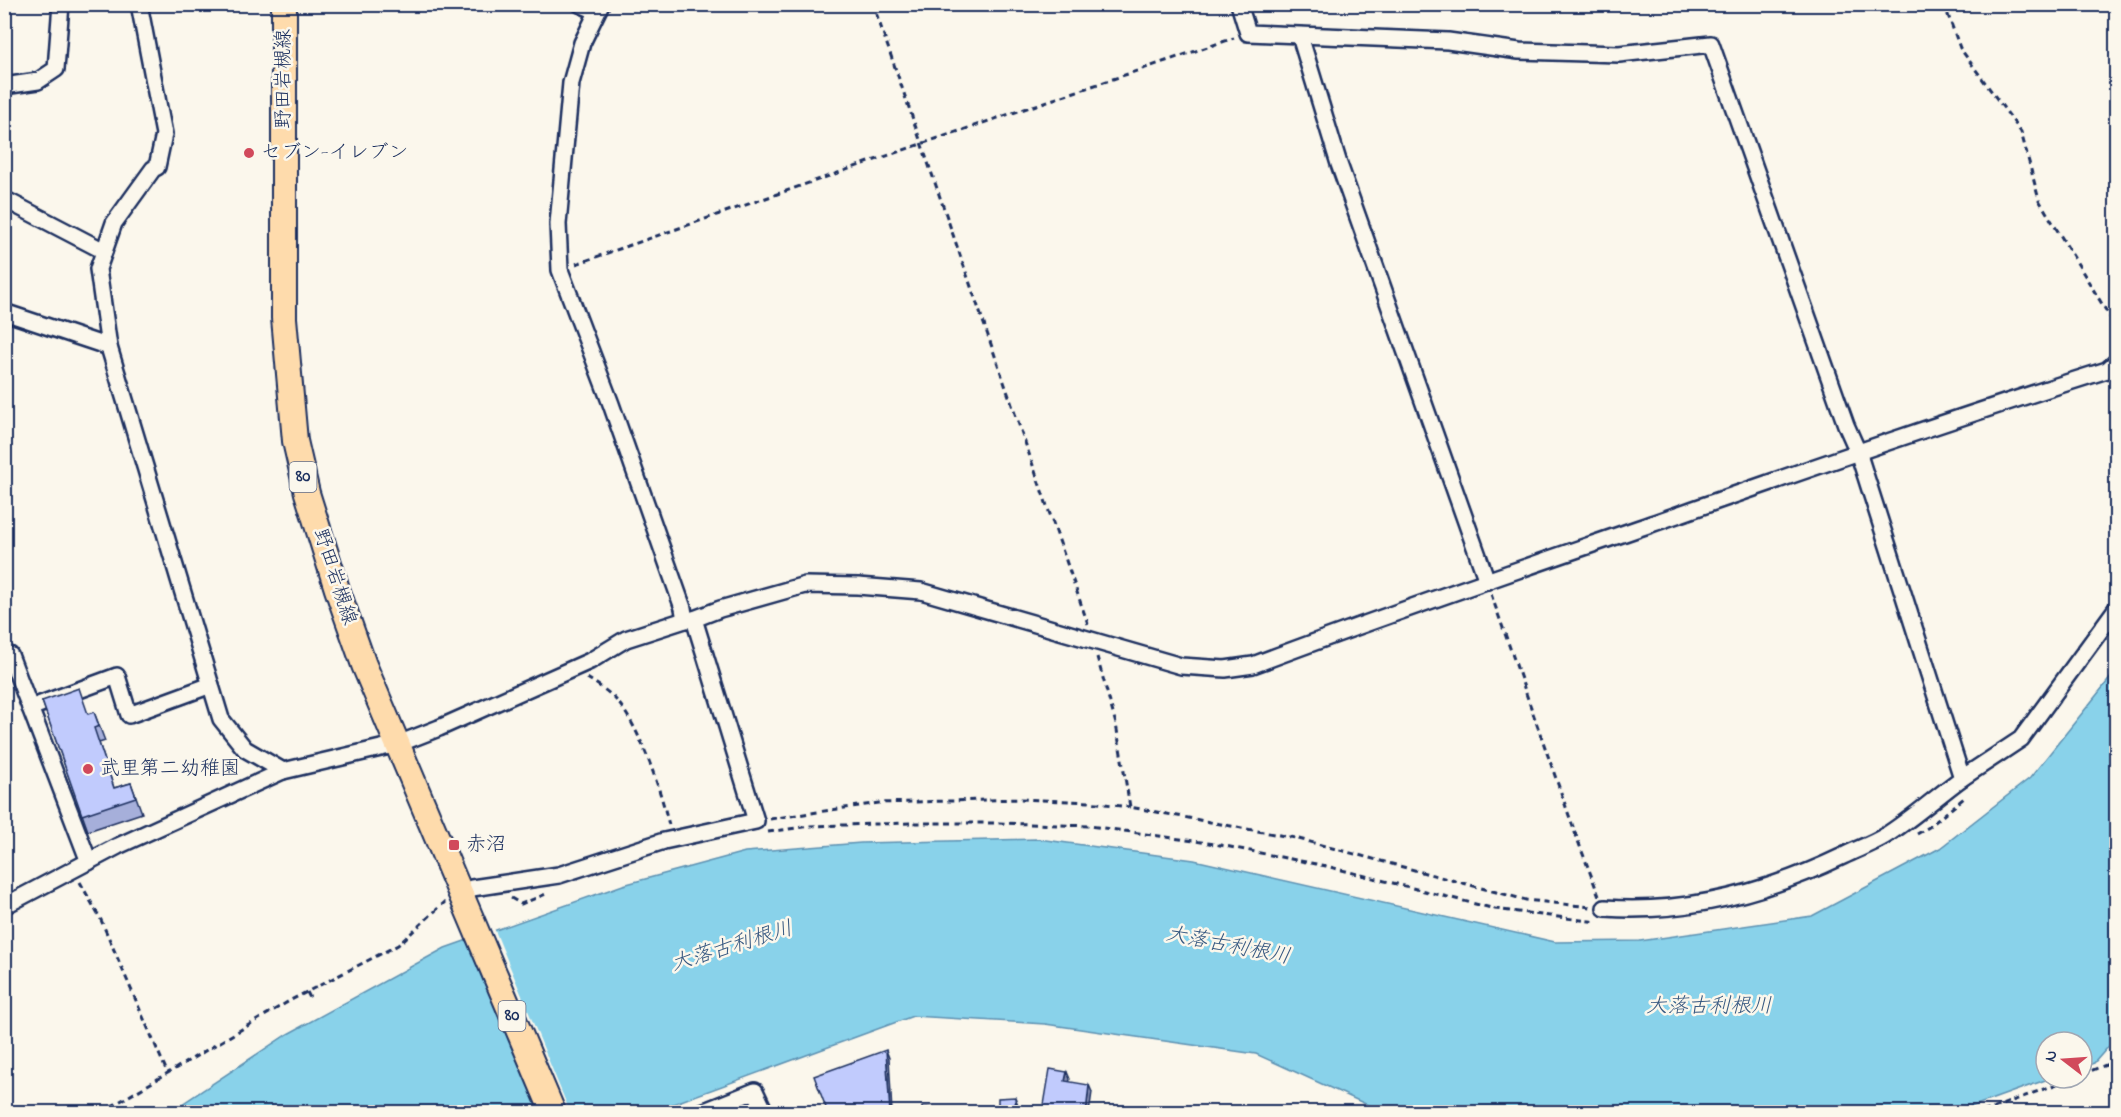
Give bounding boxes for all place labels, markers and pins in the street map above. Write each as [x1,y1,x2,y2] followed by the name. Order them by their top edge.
[261,139,409,168] place label: セブン-イレブン
[242,146,256,160] marker: セブン-イレブン
[100,755,240,784] place label: 武里第二幼稚園
[81,762,95,776] marker: 武里第二幼稚園
[466,831,506,860] place label: 赤沼
[447,838,461,852] marker: 赤沼

